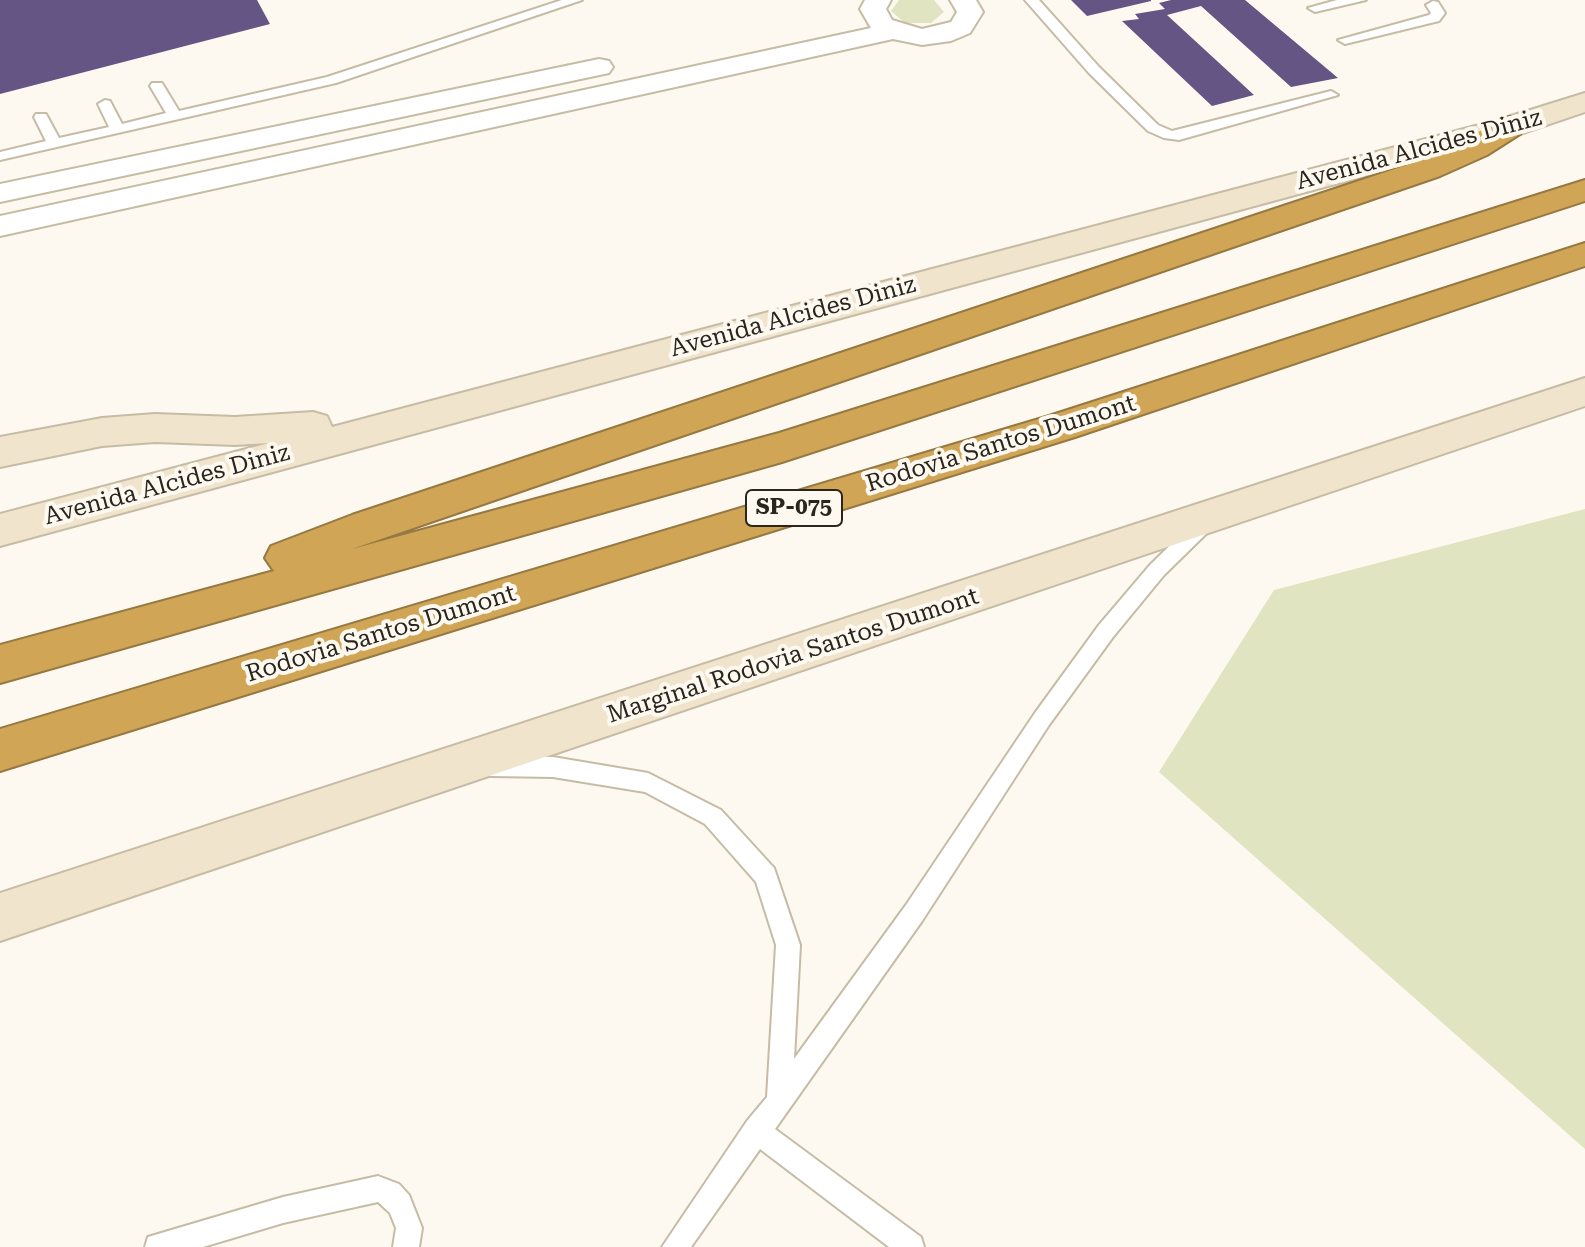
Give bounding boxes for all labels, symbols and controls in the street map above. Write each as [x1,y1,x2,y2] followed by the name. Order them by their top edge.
[1293,103,1545,197] street label: Avenida Alcides Diniz
[667,270,919,364] street label: Avenida Alcides Diniz
[863,389,1139,499] street label: Rodovia Santos Dumont
[41,438,293,532] street label: Avenida Alcides Diniz
[746,490,842,526] road number: SP-075
[243,579,519,689] street label: Rodovia Santos Dumont
[604,582,982,730] street label: Marginal Rodovia Santos Dumont

